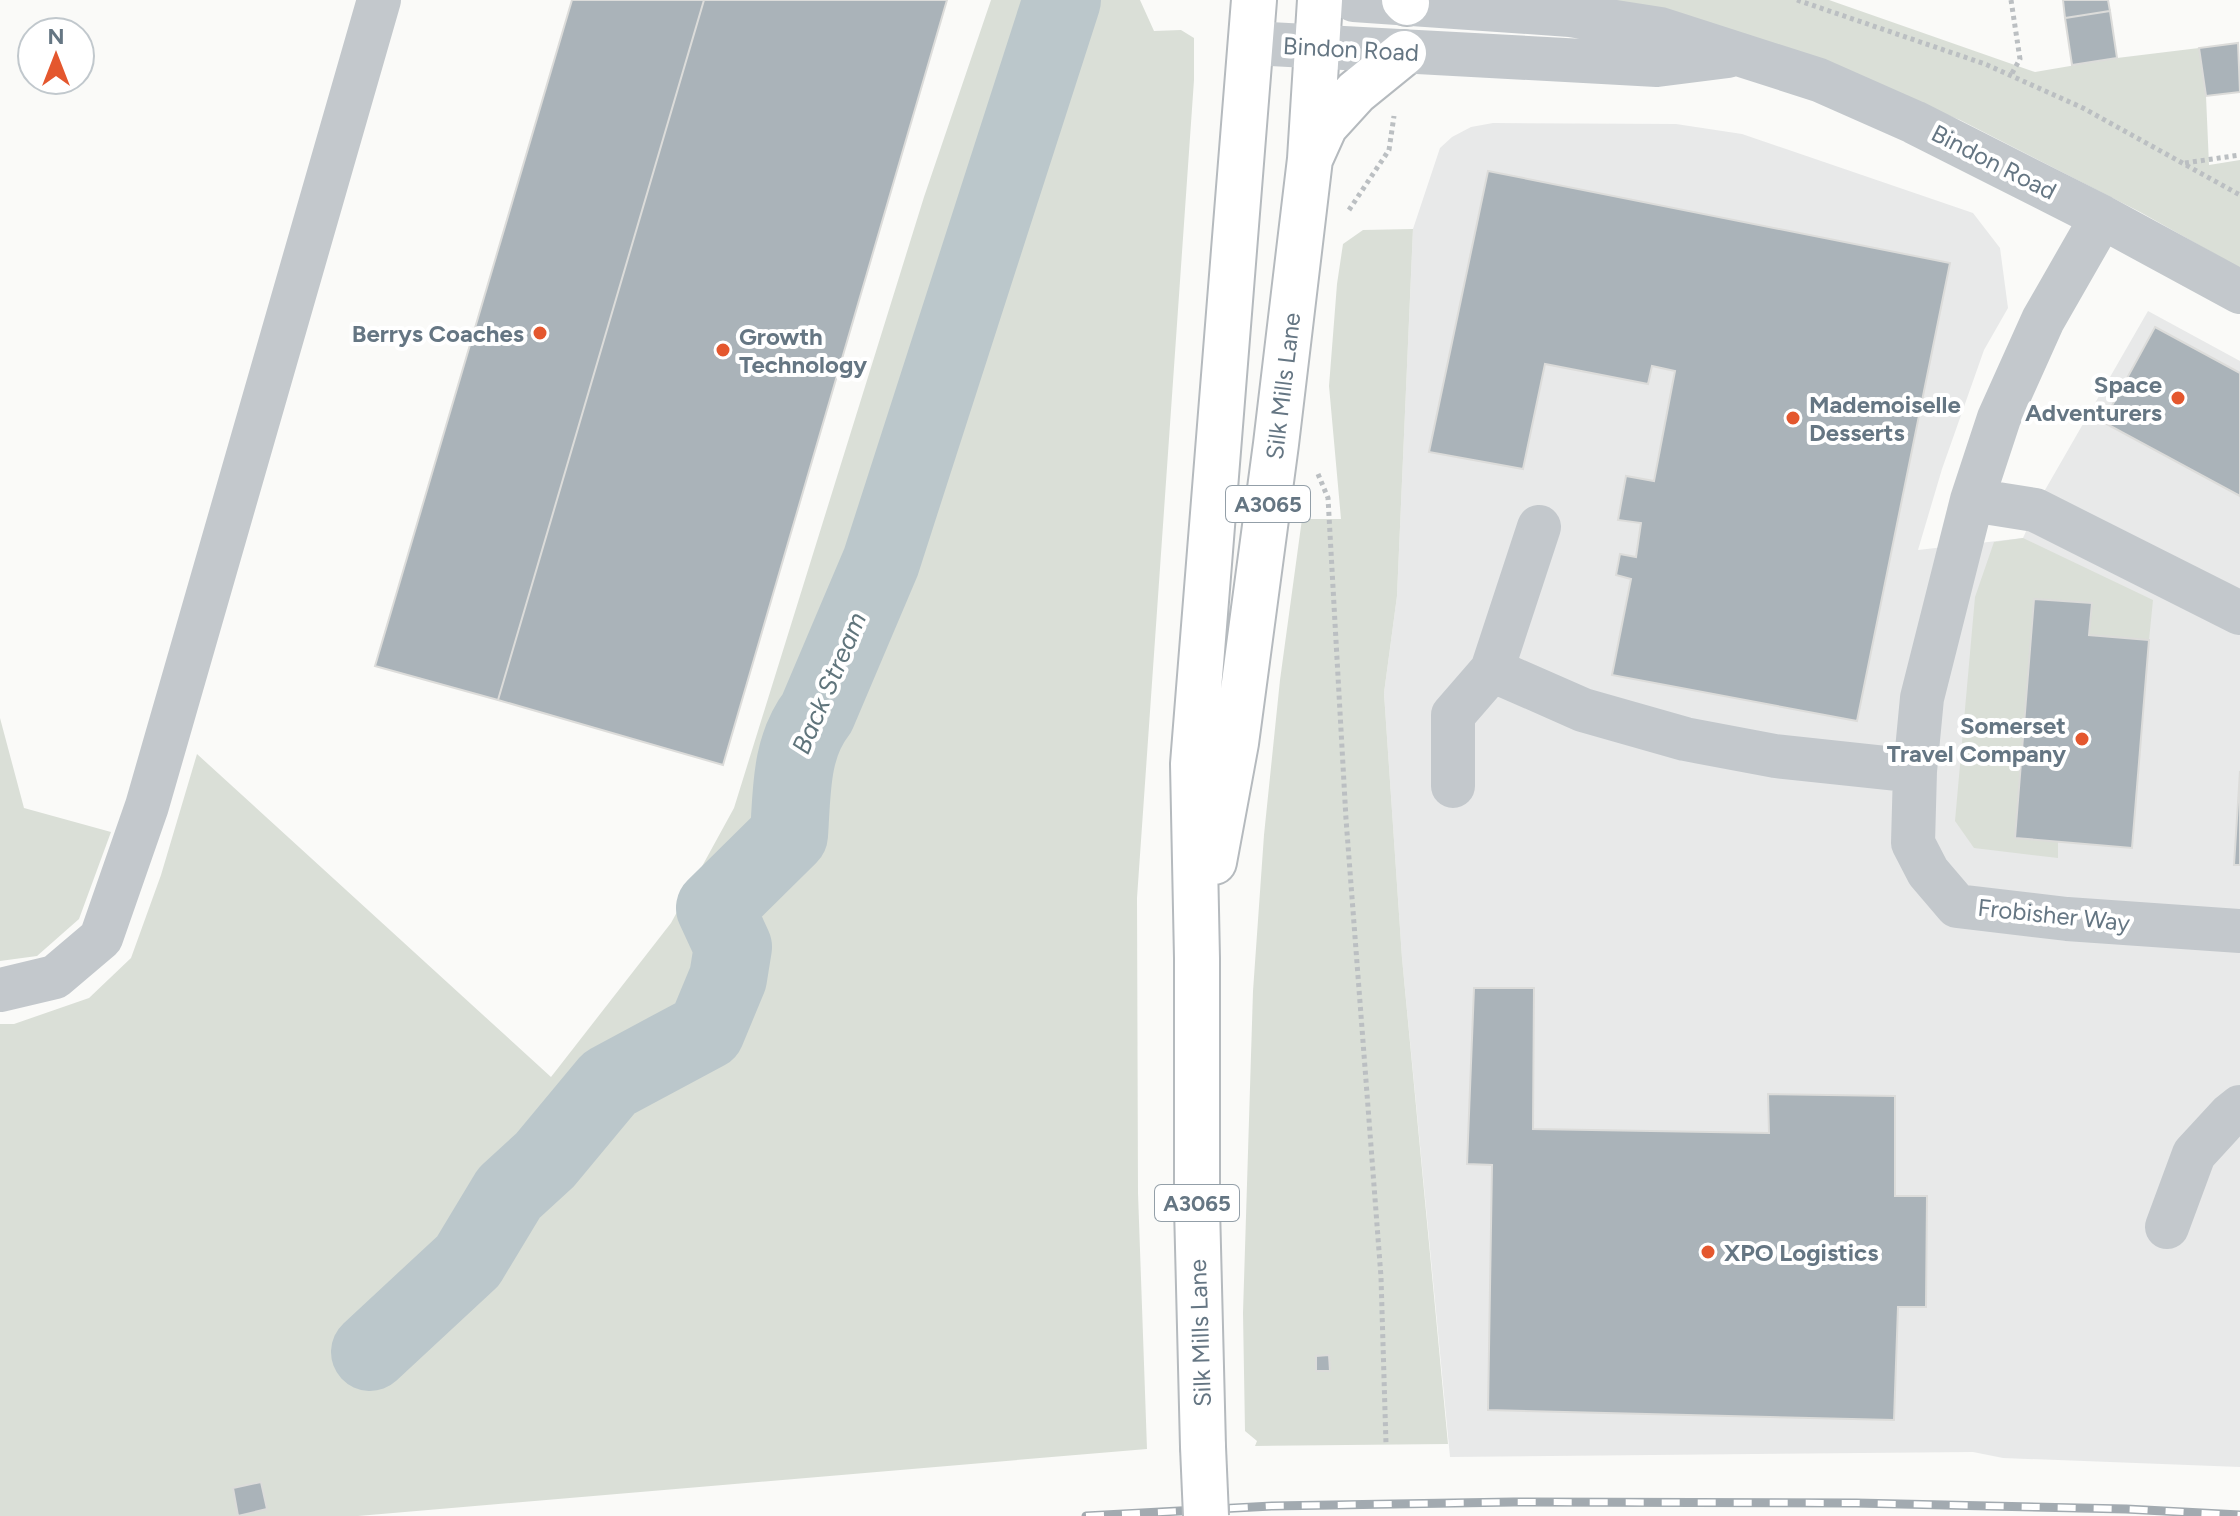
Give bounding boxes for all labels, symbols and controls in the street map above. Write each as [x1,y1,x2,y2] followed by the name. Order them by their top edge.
[16,16,96,96] north arrow
[47,23,65,50] text: N
[1282,31,1420,67] street label: Bindon Road
[1927,118,2061,206] street label: Bindon Road
[1260,311,1306,461] street label: Silk Mills Lane
[352,319,524,348] place label: Berrys Coaches
[739,322,867,379] place label: Growth Technology
[531,324,549,342] marker: Berrys Coaches
[714,341,732,359] marker: Growth Technology
[2025,370,2162,427] place label: Space Adventurers
[2169,389,2187,407] marker: Space Adventurers
[1809,390,1961,447] place label: Mademoiselle Desserts
[1784,409,1802,427] marker: Mademoiselle Desserts
[1226,486,1310,522] road number: A3065
[785,607,873,759] water label: Back Stream
[1887,711,2066,768] place label: Somerset Travel Company
[2073,730,2091,748] marker: Somerset Travel Company
[1976,893,2132,937] street label: Frobisher Way
[1155,1185,1239,1221] road number: A3065
[1724,1238,1878,1267] place label: XPO Logistics
[1699,1243,1717,1261] marker: XPO Logistics
[1183,1259,1217,1407] street label: Silk Mills Lane

